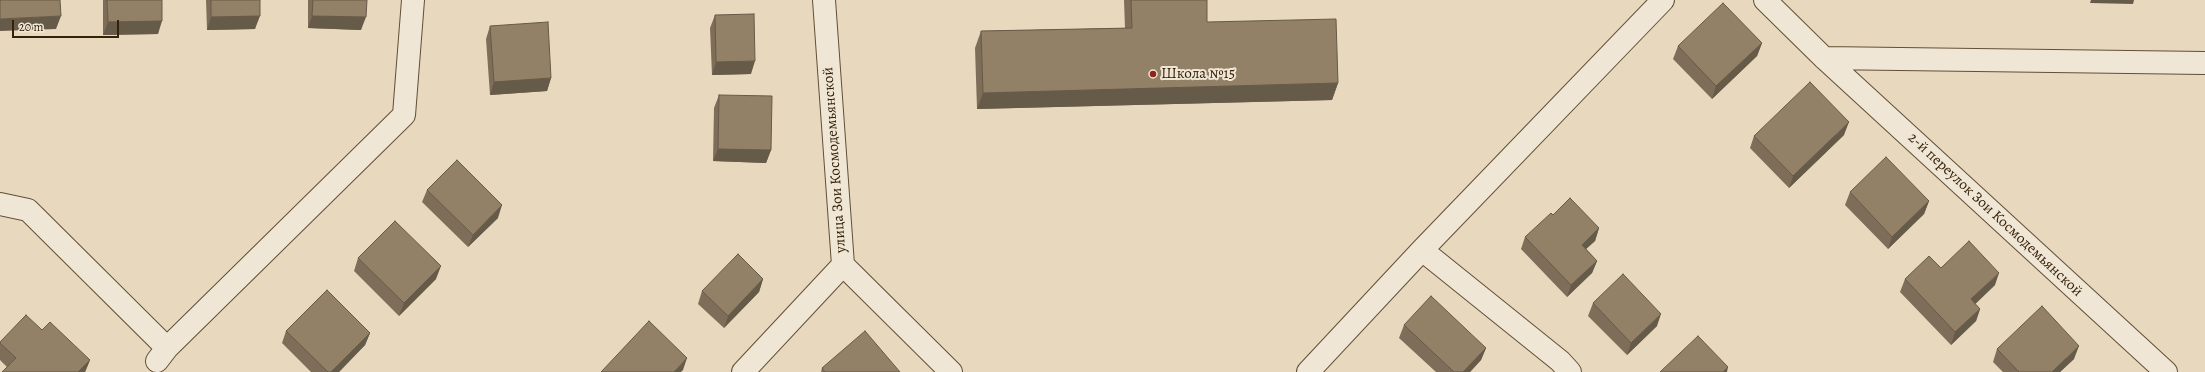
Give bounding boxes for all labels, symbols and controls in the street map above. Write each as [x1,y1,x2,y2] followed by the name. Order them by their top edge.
[14,12,121,38] scale bar
[19,19,43,35] text: 20 m
[1161,65,1235,83] place label: Школа №15
[820,66,850,254] street label: улица Зои Космодемьянской
[1148,69,1158,79] marker: Школа №15
[1904,129,2086,301] street label: 2-й переулок Зои Космодемьянской

